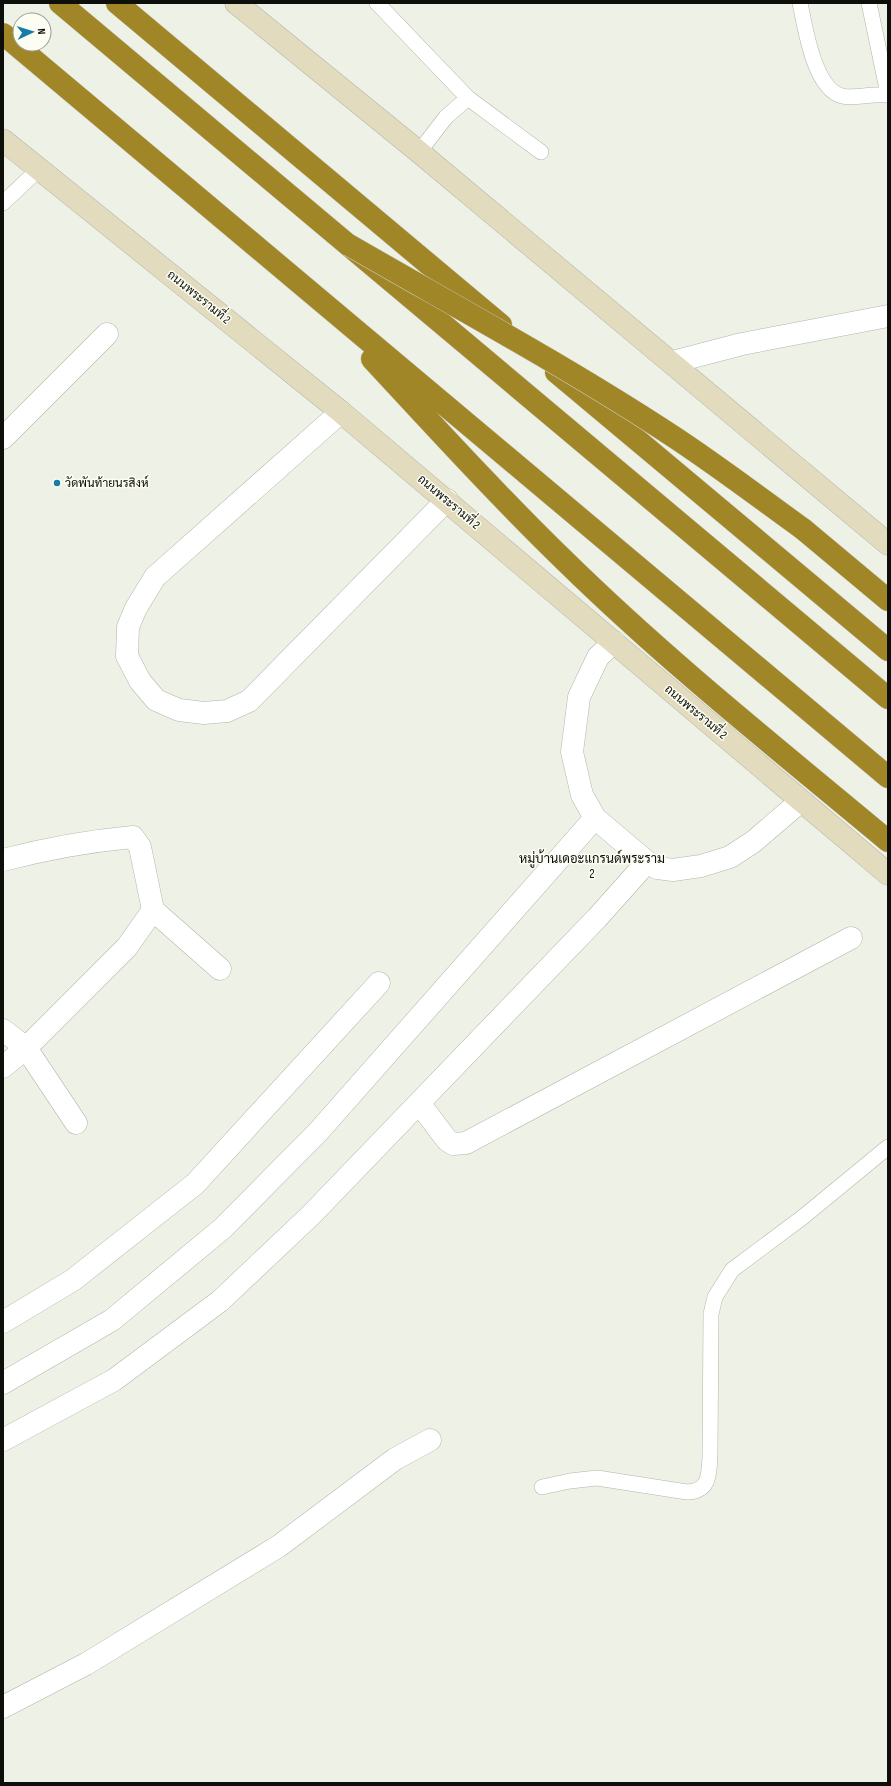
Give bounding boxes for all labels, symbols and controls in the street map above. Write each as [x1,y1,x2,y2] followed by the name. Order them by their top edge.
[12,12,52,52] north arrow
[35,28,48,35] text: N
[164,264,236,327] street label: ถนนพระรามที่ 2
[414,469,486,533] street label: ถนนพระรามที่ 2
[65,475,149,491] place label: วัดพันท้ายนรสิงห์
[52,478,62,488] marker: วัดพันท้ายนรสิงห์
[661,679,733,743] street label: ถนนพระรามที่ 2
[519,849,665,882] district label: หมู่บ้านเดอะแกรนด์พระราม 2

